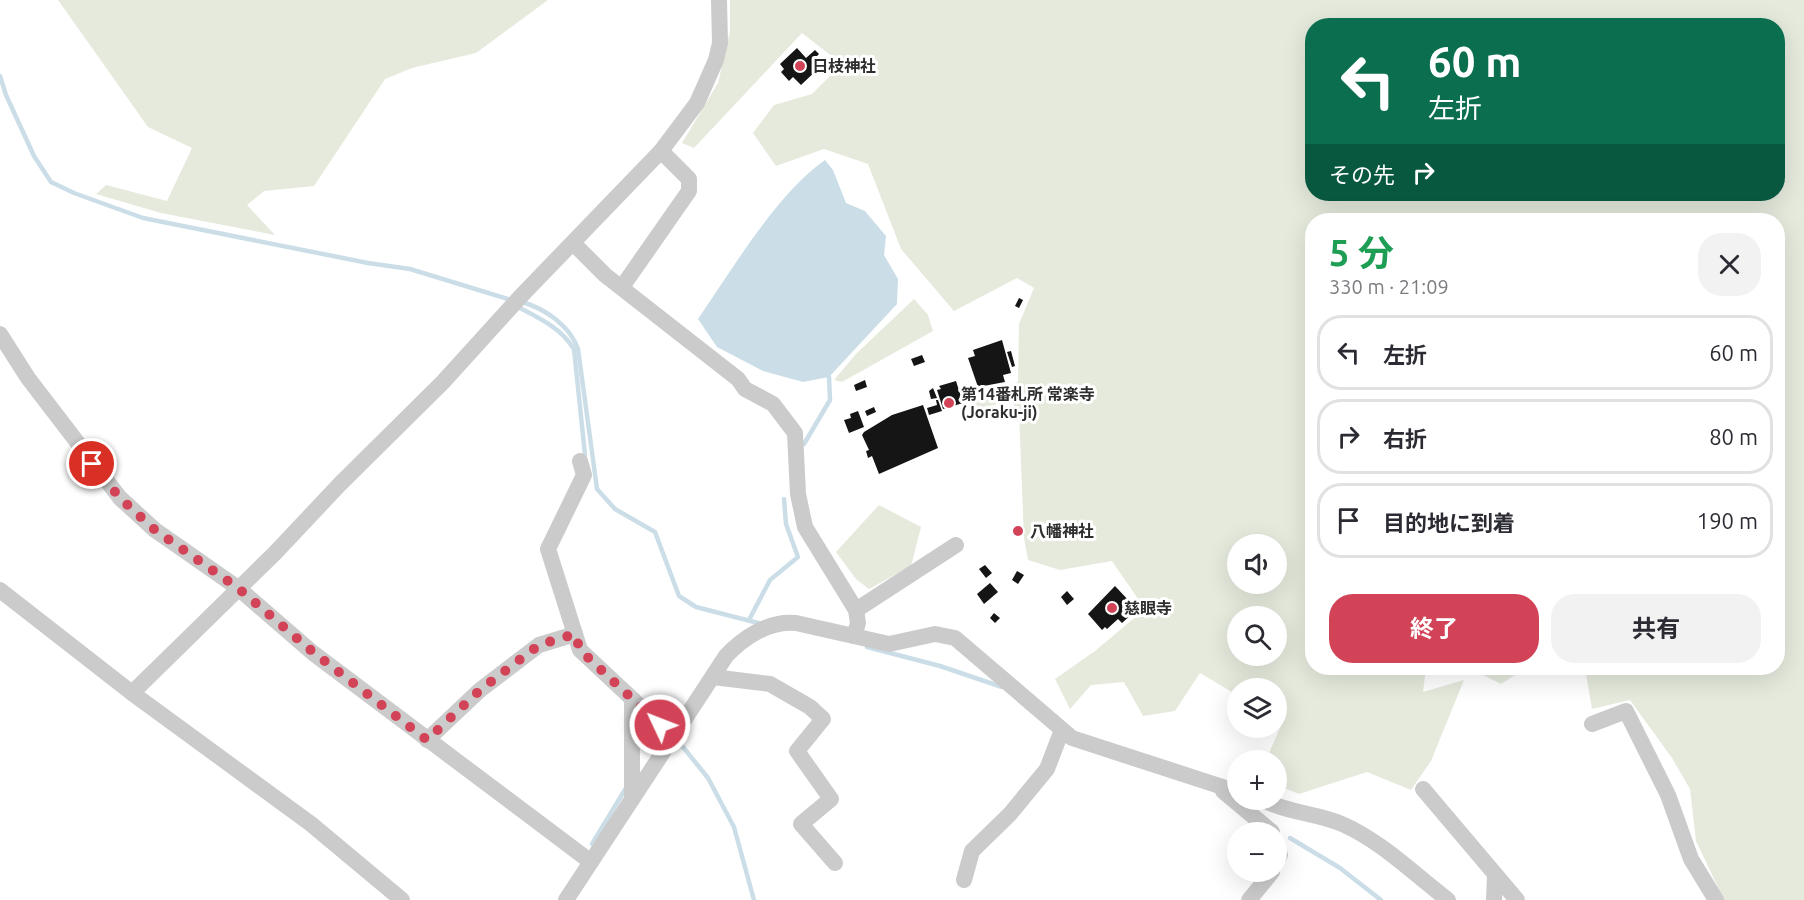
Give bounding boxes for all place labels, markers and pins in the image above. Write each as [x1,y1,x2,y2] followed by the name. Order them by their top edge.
[812,57,876,75] place label: 日枝神社
[793,59,807,73] marker: 日枝神社
[961,385,1095,422] place label: 第14番札所 常楽寺 (Joraku-ji)
[942,396,956,410] marker: 第14番札所 常楽寺 (Joraku-ji)
[66,438,117,489] pin
[1030,522,1094,540] place label: 八幡神社
[1011,524,1025,538] marker: 八幡神社
[1124,599,1172,617] place label: 慈眼寺
[1105,601,1119,615] marker: 慈眼寺

